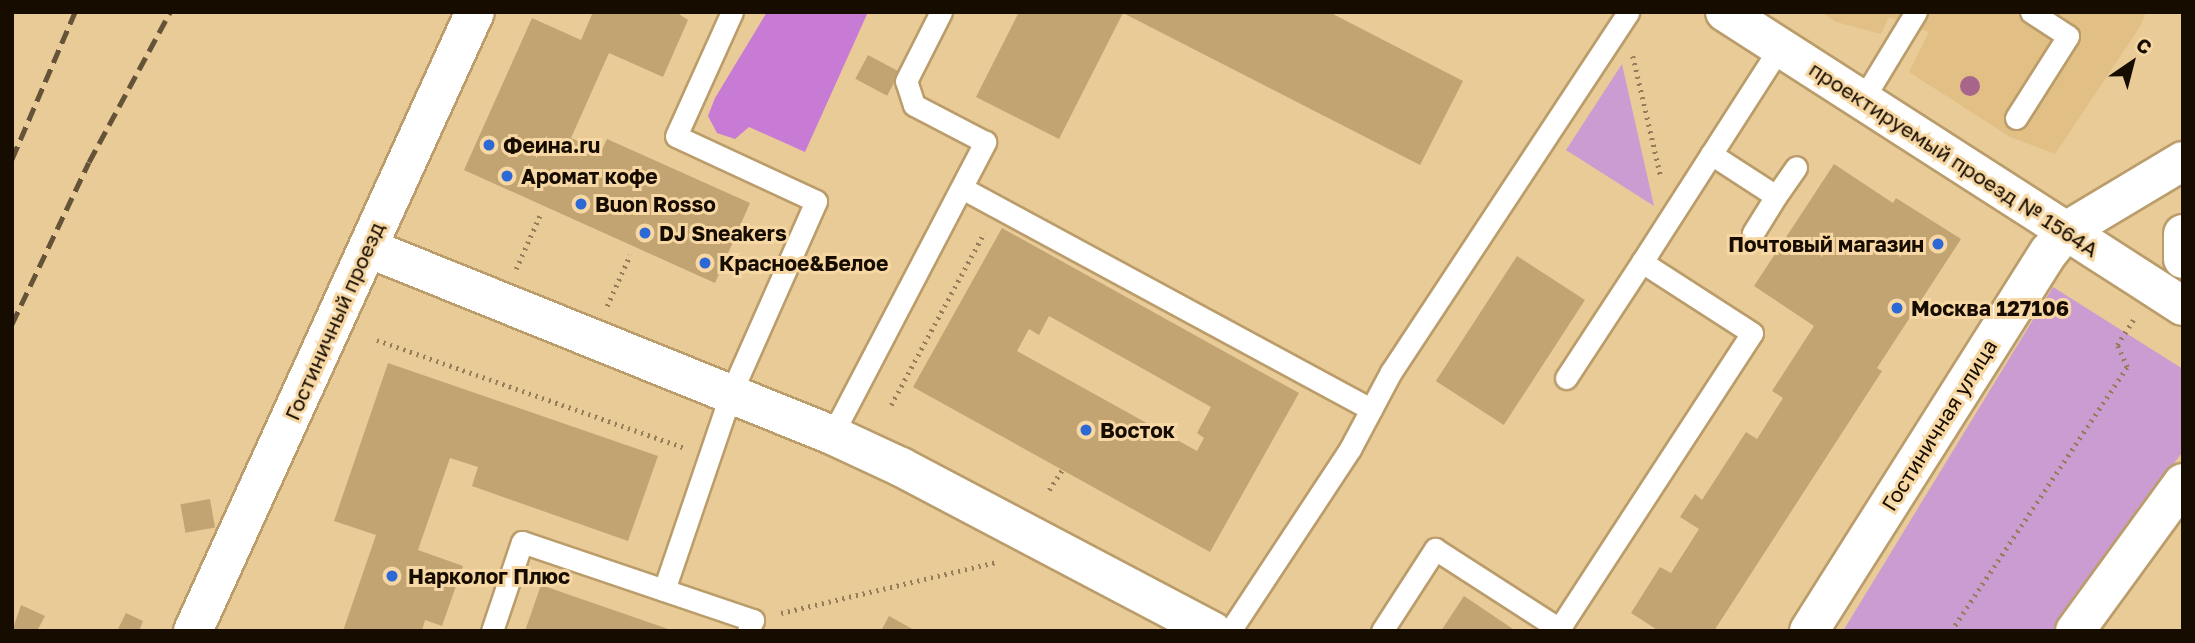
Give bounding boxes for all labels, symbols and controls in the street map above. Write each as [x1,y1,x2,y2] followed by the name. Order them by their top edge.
[2097,28,2167,98] north arrow
[2132,32,2156,59] text: С
[1805,56,2103,262] street label: проектируемый проезд № 1564А
[503,132,600,158] place label: Феина.ru
[481,137,497,153] marker: Феина.ru
[521,163,658,189] place label: Аромат кофе
[499,168,515,184] marker: Аромат кофе
[595,191,716,217] place label: Buon Rosso
[573,196,589,212] marker: Buon Rosso
[279,218,389,424] street label: Гостиничный проезд
[659,220,787,246] place label: DJ Sneakers
[637,225,653,241] marker: DJ Sneakers
[1728,231,1924,257] place label: Почтовый магазин
[1930,236,1946,252] marker: Почтовый магазин
[719,250,888,276] place label: Красное&Белое
[697,255,713,271] marker: Красное&Белое
[1911,295,2069,321] place label: Москва 127106
[1889,300,1905,316] marker: Москва 127106
[1876,335,2002,515] street label: Гостиничная улица
[1100,417,1175,443] place label: Восток
[1078,422,1094,438] marker: Восток
[408,563,570,589] place label: Нарколог Плюс
[382,566,402,586] marker: Нарколог Плюс

